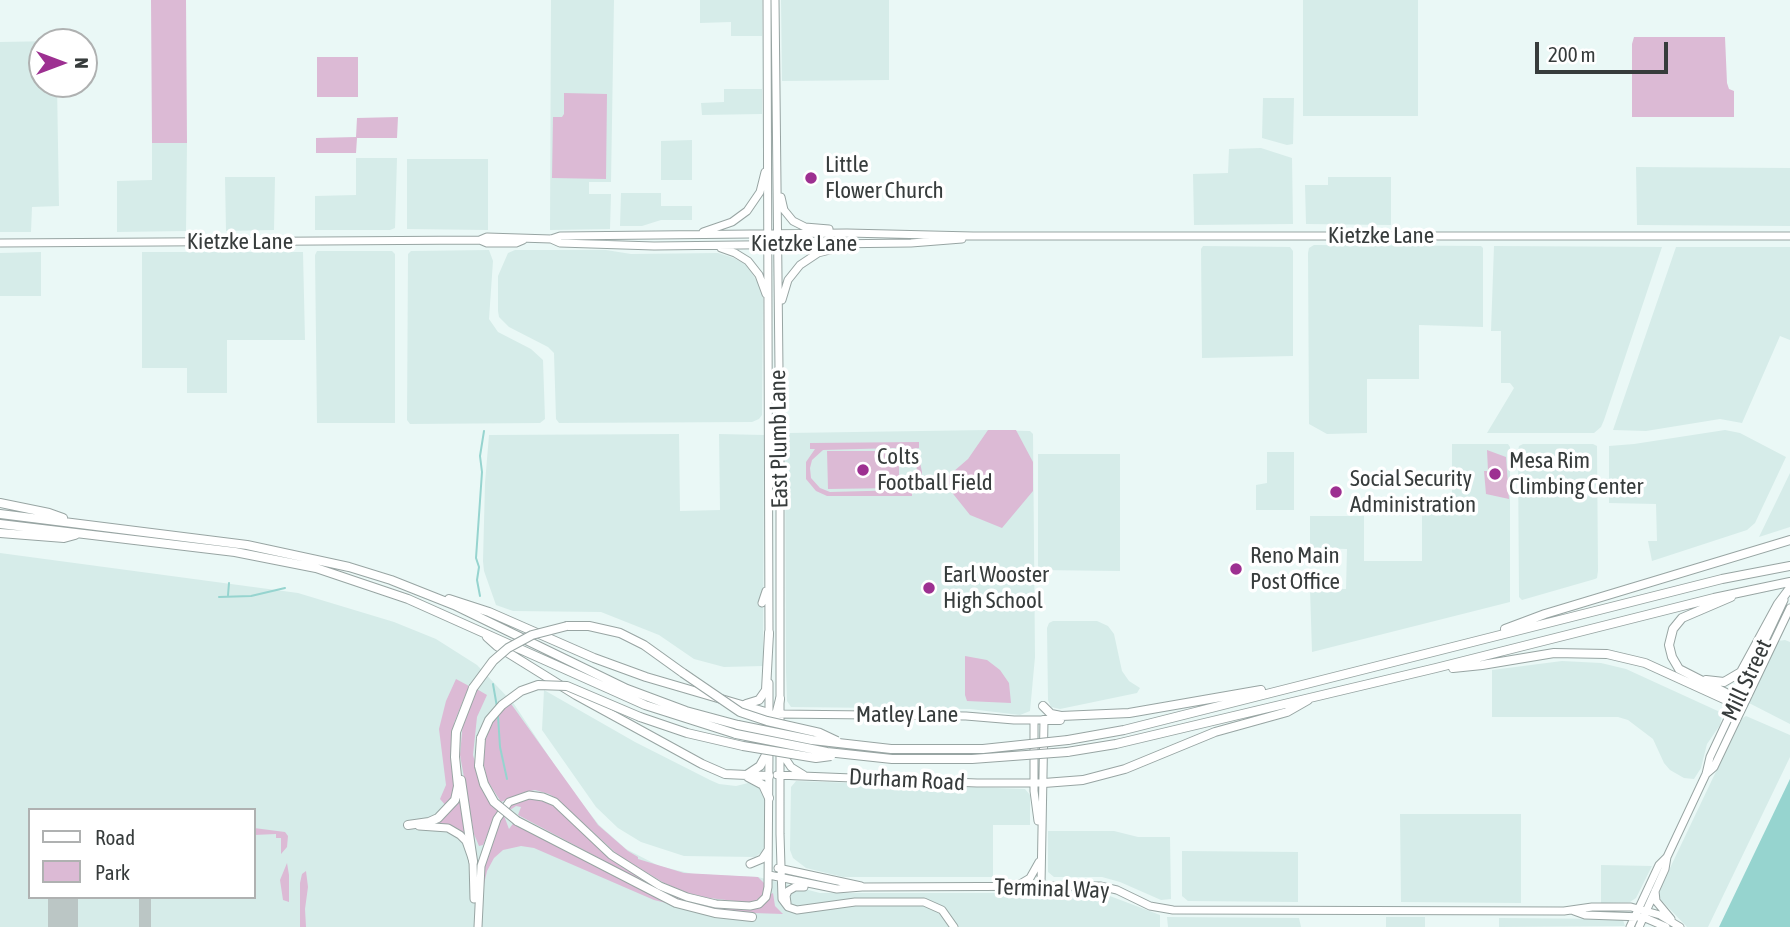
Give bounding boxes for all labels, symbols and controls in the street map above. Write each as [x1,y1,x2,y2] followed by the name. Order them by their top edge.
[28,28,98,98] north arrow
[1538,28,1671,72] scale bar
[1548,42,1596,66] text: 200 m
[71,57,93,69] text: N
[825,151,944,205] place label: Little Flower Church
[803,170,819,186] marker: Little Flower Church
[1328,222,1434,250] street label: Kietzke Lane
[187,228,293,256] street label: Kietzke Lane
[751,230,857,258] street label: Kietzke Lane
[764,369,794,509] street label: East Plumb Lane
[877,443,993,497] place label: Colts Football Field
[1509,447,1643,501] place label: Mesa Rim Climbing Center
[855,462,871,478] marker: Colts Football Field
[1350,465,1476,519] place label: Social Security Administration
[1487,466,1503,482] marker: Mesa Rim Climbing Center
[1328,484,1344,500] marker: Social Security Administration
[1250,542,1340,596] place label: Reno Main Post Office
[943,561,1049,615] place label: Earl Wooster High School
[1228,561,1244,577] marker: Reno Main Post Office
[921,580,937,596] marker: Earl Wooster High School
[1716,635,1778,725] street label: Mill Street
[856,701,958,729] street label: Matley Lane
[848,763,966,797] street label: Durham Road
[28,808,256,899] legend
[95,825,135,849] text: Road
[95,860,130,884] text: Park
[994,873,1110,905] street label: Terminal Way

